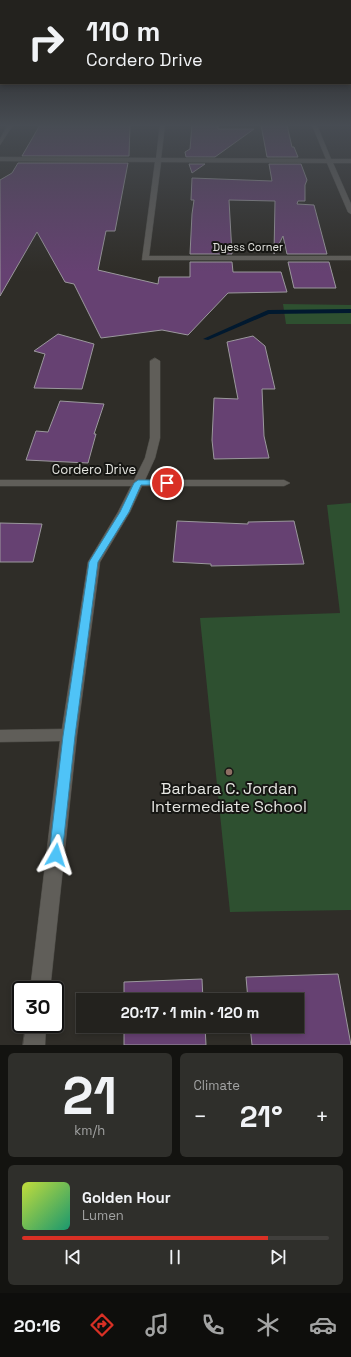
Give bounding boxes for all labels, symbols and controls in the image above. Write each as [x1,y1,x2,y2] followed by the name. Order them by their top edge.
[86,13,160,49] text: 110 m
[20,16,72,68] icon: right
[86,48,203,71] text: Cordero Drive
[213,240,283,254] street label: Dyess Corner
[52,461,136,478] street label: Cordero Drive
[150,466,184,500] pin
[156,472,178,494] icon: arrive
[224,767,234,777] marker: Barbara C. Jordan Intermediate School
[151,778,307,817] place label: Barbara C. Jordan Intermediate School
[35,834,77,876] position arrow
[12,981,64,1033] speed limit sign: 30
[121,1003,259,1022] text: 20:17 · 1 min · 120 m
[63,1063,117,1129] text: 21
[194,1077,240,1094] text: Climate
[240,1097,283,1136] text: 21°
[194,1102,207,1130] text: −
[315,1102,329,1130] text: +
[74,1122,105,1139] text: km/h
[82,1188,171,1207] text: Golden Hour
[82,1207,124,1224] text: Lumen
[62,1246,84,1268] icon: previous
[164,1246,186,1268] icon: pause
[267,1246,289,1268] icon: next
[88,1311,116,1339] icon: directions
[143,1311,171,1339] icon: music
[199,1311,227,1339] icon: phone
[254,1311,282,1339] icon: climate
[309,1311,337,1339] icon: car
[14,1314,61,1337] text: 20:16

